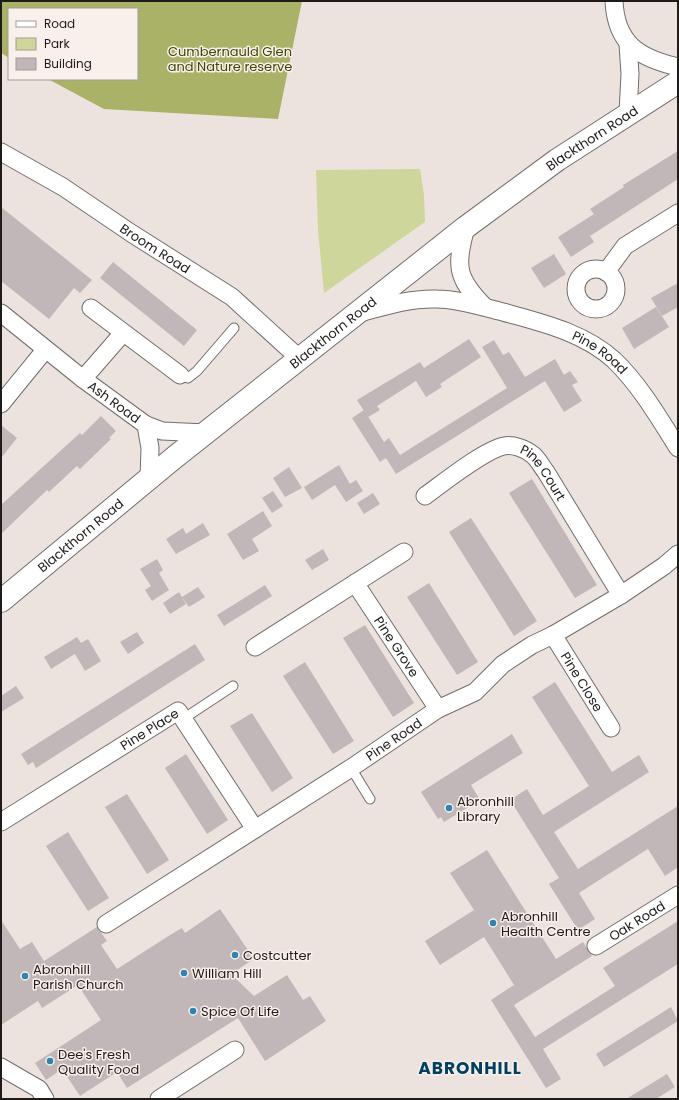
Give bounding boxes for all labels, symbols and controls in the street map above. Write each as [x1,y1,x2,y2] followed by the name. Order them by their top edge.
[8,8,138,80] legend
[44,15,75,32] text: Road
[44,35,71,52] text: Park
[168,42,292,76] park label: Cumbernauld Glen and Nature reserve
[44,55,92,72] text: Building
[542,101,642,175] street label: Blackthorn Road
[116,219,194,278] street label: Broom Road
[285,292,380,373] street label: Blackthorn Road
[569,326,632,378] street label: Pine Road
[84,376,145,428] street label: Ash Road
[517,440,571,504] street label: Pine Court
[33,494,127,577] street label: Blackthorn Road
[370,612,424,681] street label: Pine Grove
[556,648,608,715] street label: Pine Close
[116,703,182,755] street label: Pine Place
[362,713,426,765] street label: Pine Road
[457,792,514,826] place label: Abronhill Library
[444,803,454,813] marker: Abronhill Library
[605,896,669,945] street label: Oak Road
[501,907,591,941] place label: Abronhill Health Centre
[488,918,498,928] marker: Abronhill Health Centre
[243,946,312,965] place label: Costcutter
[230,950,240,960] marker: Costcutter
[33,960,124,994] place label: Abronhill Parish Church
[192,964,262,983] place label: William Hill
[179,968,189,978] marker: William Hill
[20,971,30,981] marker: Abronhill Parish Church
[201,1002,279,1021] place label: Spice Of Life
[188,1006,198,1016] marker: Spice Of Life
[58,1045,139,1079] place label: Dee's Fresh Quality Food
[45,1056,55,1066] marker: Dee's Fresh Quality Food
[418,1056,522,1080] district label: ABRONHILL

